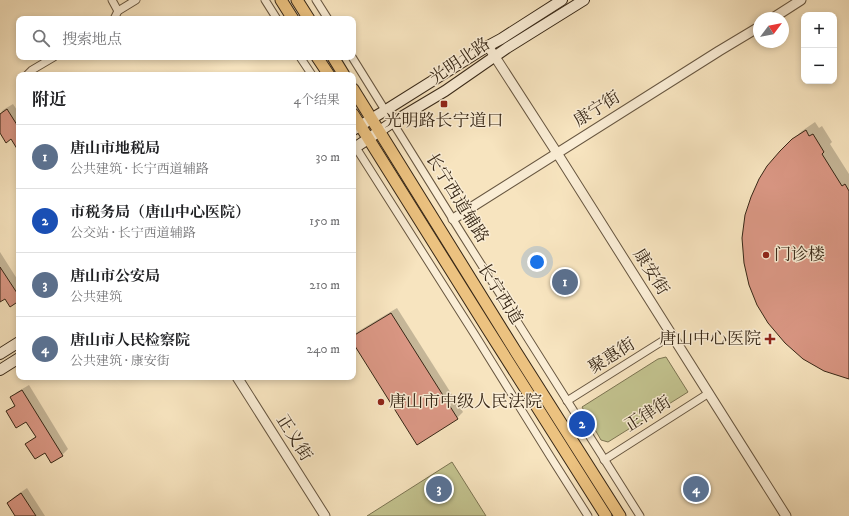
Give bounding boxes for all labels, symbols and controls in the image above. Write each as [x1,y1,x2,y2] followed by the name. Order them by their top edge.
[753,12,789,48] north arrow
[801,12,837,84] map controls
[801,12,837,48] button: +
[16,16,356,60] search box
[30,27,52,49] icon: search
[62,30,122,49] text: 搜索地点
[426,33,494,89] street label: 光明北路
[801,48,837,84] button: −
[570,86,624,132] street label: 康宁街
[32,89,66,111] text: 附近
[294,92,340,108] text: 4个结果
[439,99,449,109] marker: 光明路长宁道口
[385,110,504,132] place label: 光明路长宁道口
[70,139,160,158] text: 唐山市地税局
[43,149,47,165] text: 1
[316,149,340,165] text: 30 m
[421,149,493,247] street label: 长宁西道辅路
[70,161,209,177] text: 公共建筑 · 长宁西道辅路
[70,203,250,222] text: 市税务局（唐山中心医院）
[42,213,48,229] text: 2
[309,213,340,229] text: 150 m
[70,225,196,241] text: 公交站 · 长宁西道辅路
[774,244,825,266] place label: 门诊楼
[628,245,674,299] street label: 康安街
[761,250,771,260] marker: 门诊楼
[527,252,547,272] your location
[473,259,527,329] street label: 长宁西道
[70,267,160,286] text: 唐山市公安局
[552,267,578,297] pin: 1
[43,277,47,293] text: 3
[309,277,340,293] text: 210 m
[70,289,122,305] text: 公共建筑
[659,328,761,350] place label: 唐山中心医院
[70,331,190,350] text: 唐山市人民检察院
[585,333,639,379] street label: 聚惠街
[764,333,776,345] marker: 唐山中心医院
[41,341,49,357] text: 4
[307,341,340,357] text: 240 m
[70,353,170,369] text: 公共建筑 · 康安街
[389,391,542,413] place label: 唐山市中级人民法院
[621,391,675,437] street label: 正律街
[376,397,386,407] marker: 唐山市中级人民法院
[569,409,595,439] pin: 2
[271,411,317,465] street label: 正义街
[426,474,452,504] pin: 3
[683,474,709,504] pin: 4

